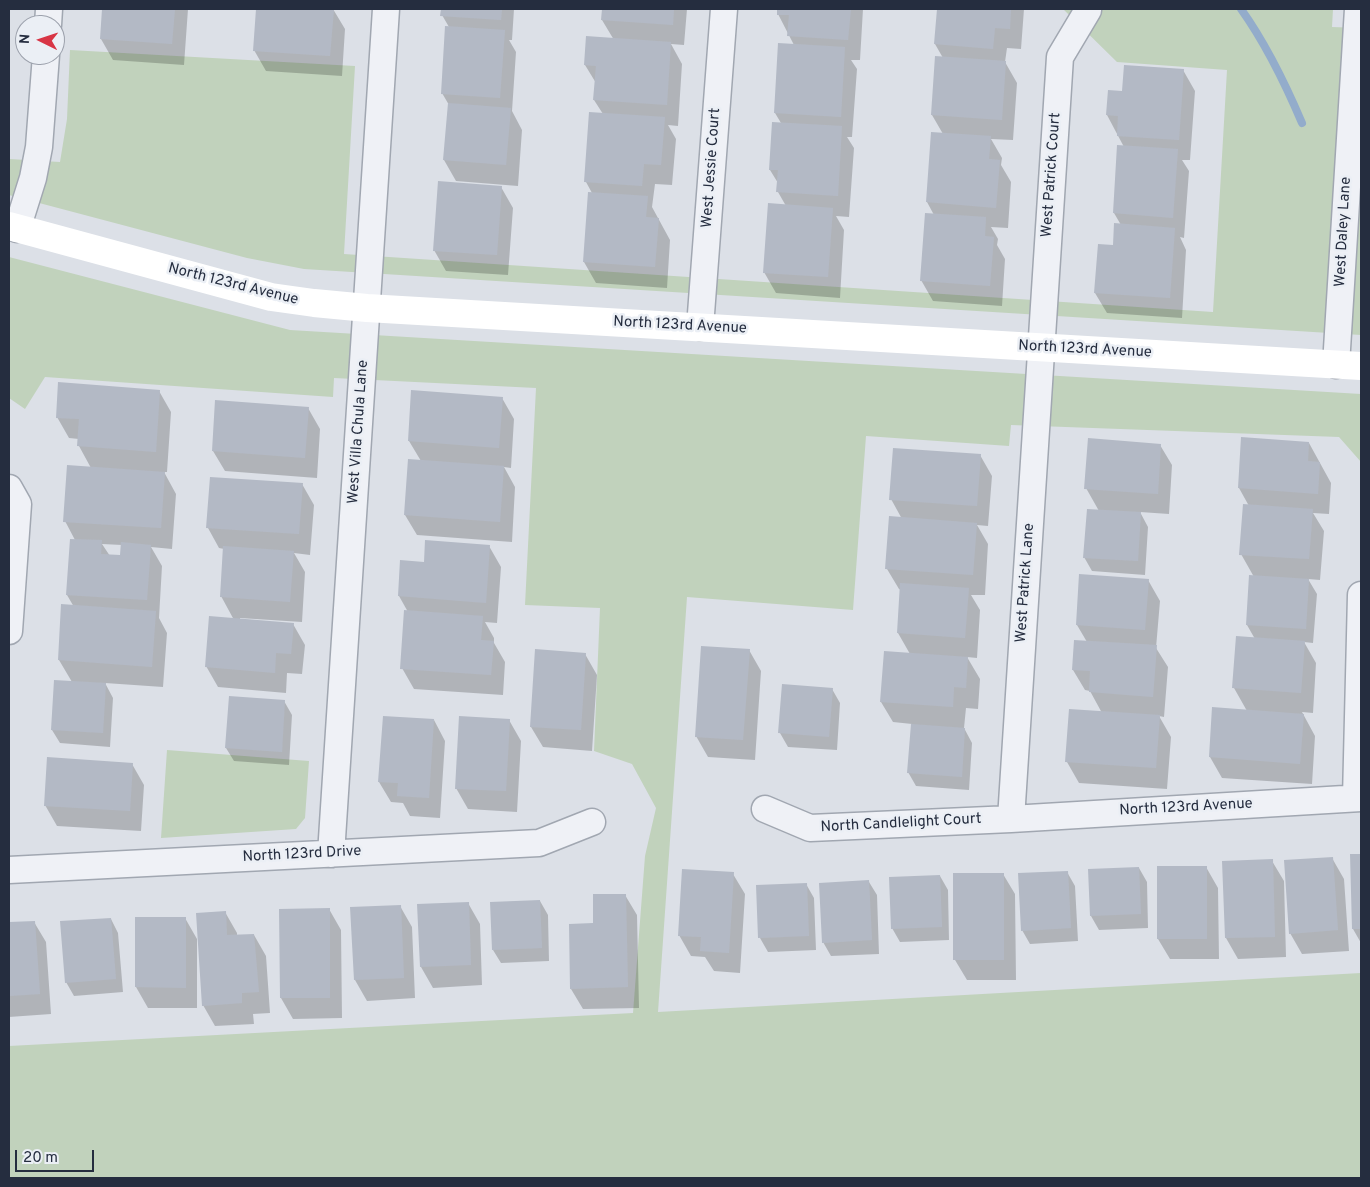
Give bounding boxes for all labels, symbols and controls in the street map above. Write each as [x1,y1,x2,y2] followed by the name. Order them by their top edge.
[15,15,65,65] north arrow
[17,33,34,45] text: N
[699,107,725,229] street label: West Jessie Court
[1039,112,1065,238] street label: West Patrick Court
[1332,176,1356,288] street label: West Daley Lane
[166,260,300,310] street label: North 123rd Avenue
[613,314,747,338] street label: North 123rd Avenue
[1018,338,1152,362] street label: North 123rd Avenue
[345,359,373,505] street label: West Villa Chula Lane
[1013,523,1039,643] street label: West Patrick Lane
[1119,796,1253,820] street label: North 123rd Avenue
[820,811,982,837] street label: North Candlelight Court
[242,843,362,867] street label: North 123rd Drive
[18,1140,96,1172] scale bar
[23,1149,58,1168] text: 20 m

